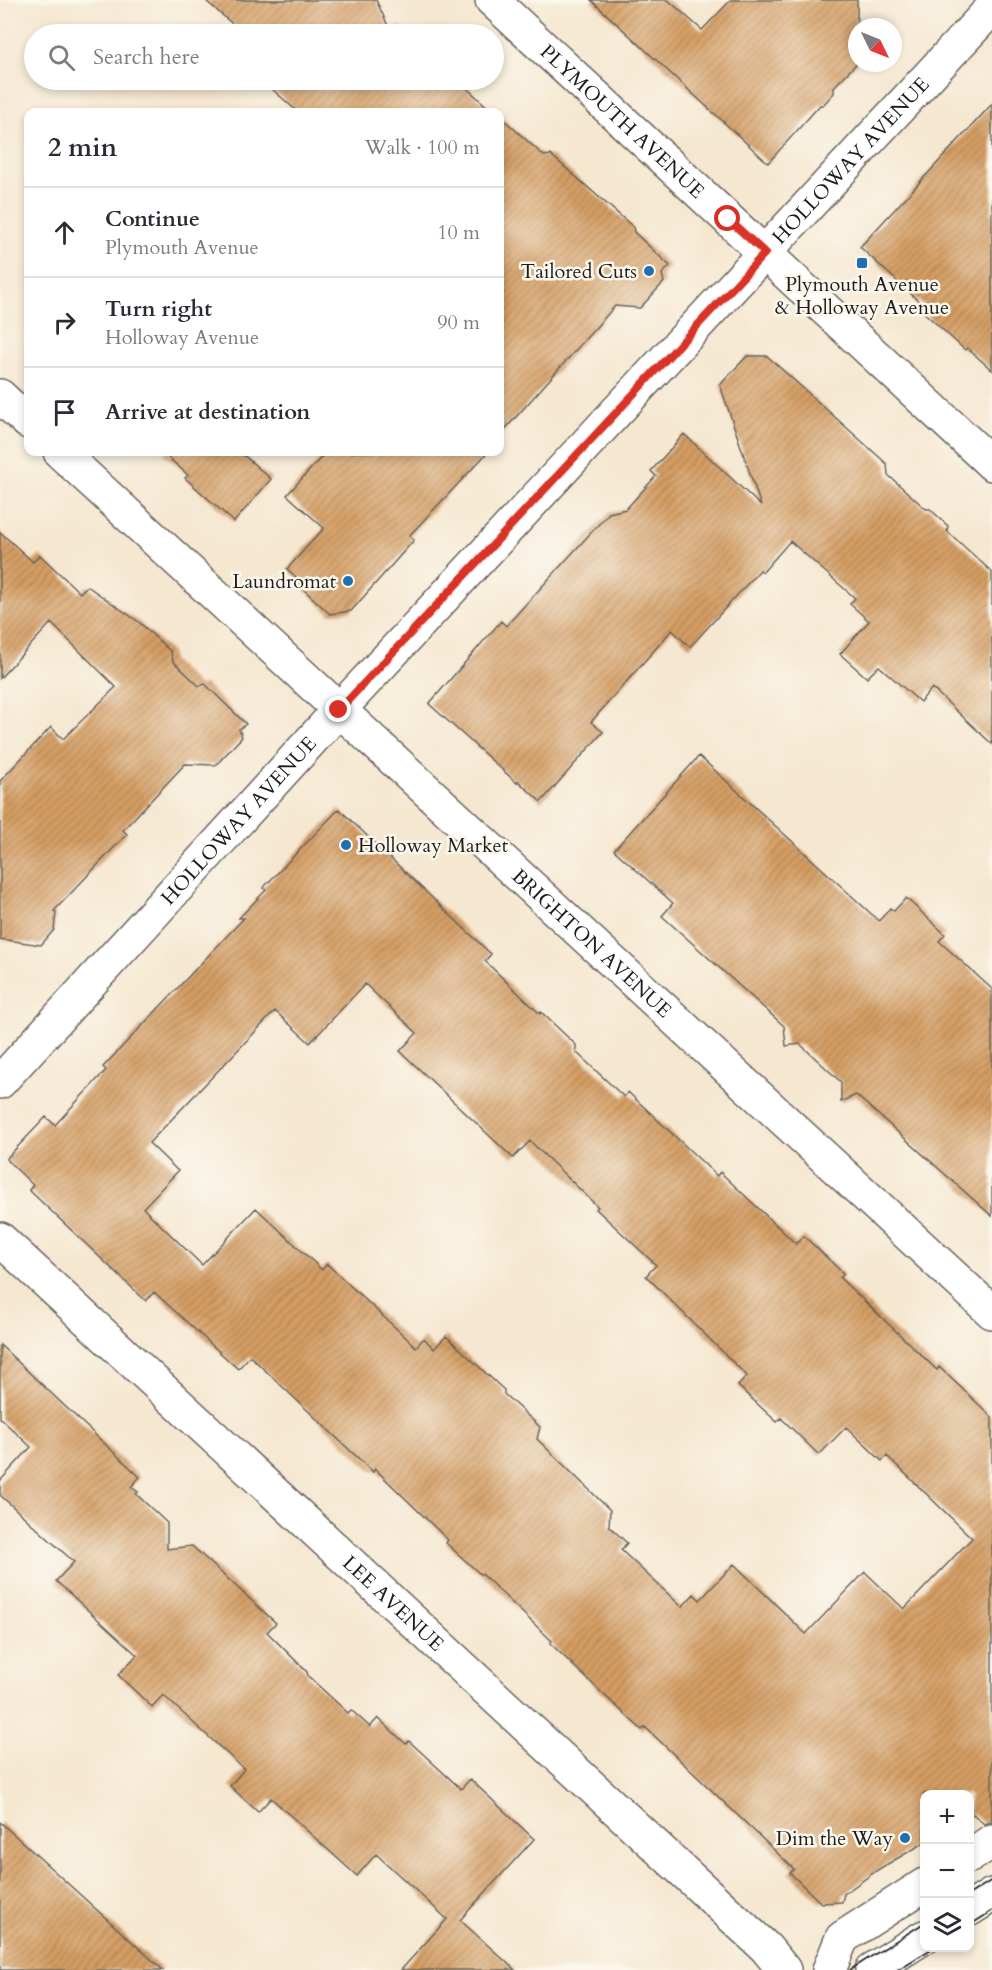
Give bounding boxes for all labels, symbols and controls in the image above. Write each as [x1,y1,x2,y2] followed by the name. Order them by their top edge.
[848,18,902,72] north arrow
[24,24,504,90] search box
[534,38,710,204] street label: PLYMOUTH AVENUE
[45,41,78,74] icon: search
[93,42,200,72] text: Search here
[766,71,935,250] street label: HOLLOWAY AVENUE
[48,130,117,165] text: 2 min
[365,134,480,161] text: Walk · 100 m
[105,204,200,234] text: Continue
[714,205,740,231] route start
[48,216,81,249] icon: ahead
[437,219,480,246] text: 10 m
[105,234,259,261] text: Plymouth Avenue
[855,256,869,270] marker: Plymouth Avenue & Holloway Avenue
[520,258,637,285] place label: Tailored Cuts
[642,264,656,278] marker: Tailored Cuts
[775,271,949,321] place label: Plymouth Avenue & Holloway Avenue
[105,294,212,324] text: Turn right
[48,306,81,339] icon: right
[437,309,480,336] text: 90 m
[105,324,259,351] text: Holloway Avenue
[48,396,81,429] icon: arrive
[105,397,310,427] text: Arrive at destination
[232,568,337,595] place label: Laundromat
[341,574,355,588] marker: Laundromat
[325,696,351,722] route end
[155,730,322,910] street label: HOLLOWAY AVENUE
[358,832,509,859] place label: Holloway Market
[339,838,353,852] marker: Holloway Market
[506,862,678,1024] street label: BRIGHTON AVENUE
[337,1549,450,1657] street label: LEE AVENUE
[920,1790,974,1952] map controls
[920,1790,974,1844] button: +
[776,1825,893,1852] place label: Dim the Way
[898,1831,912,1845] marker: Dim the Way
[920,1844,974,1898] button: −
[920,1898,974,1952] button: layers

